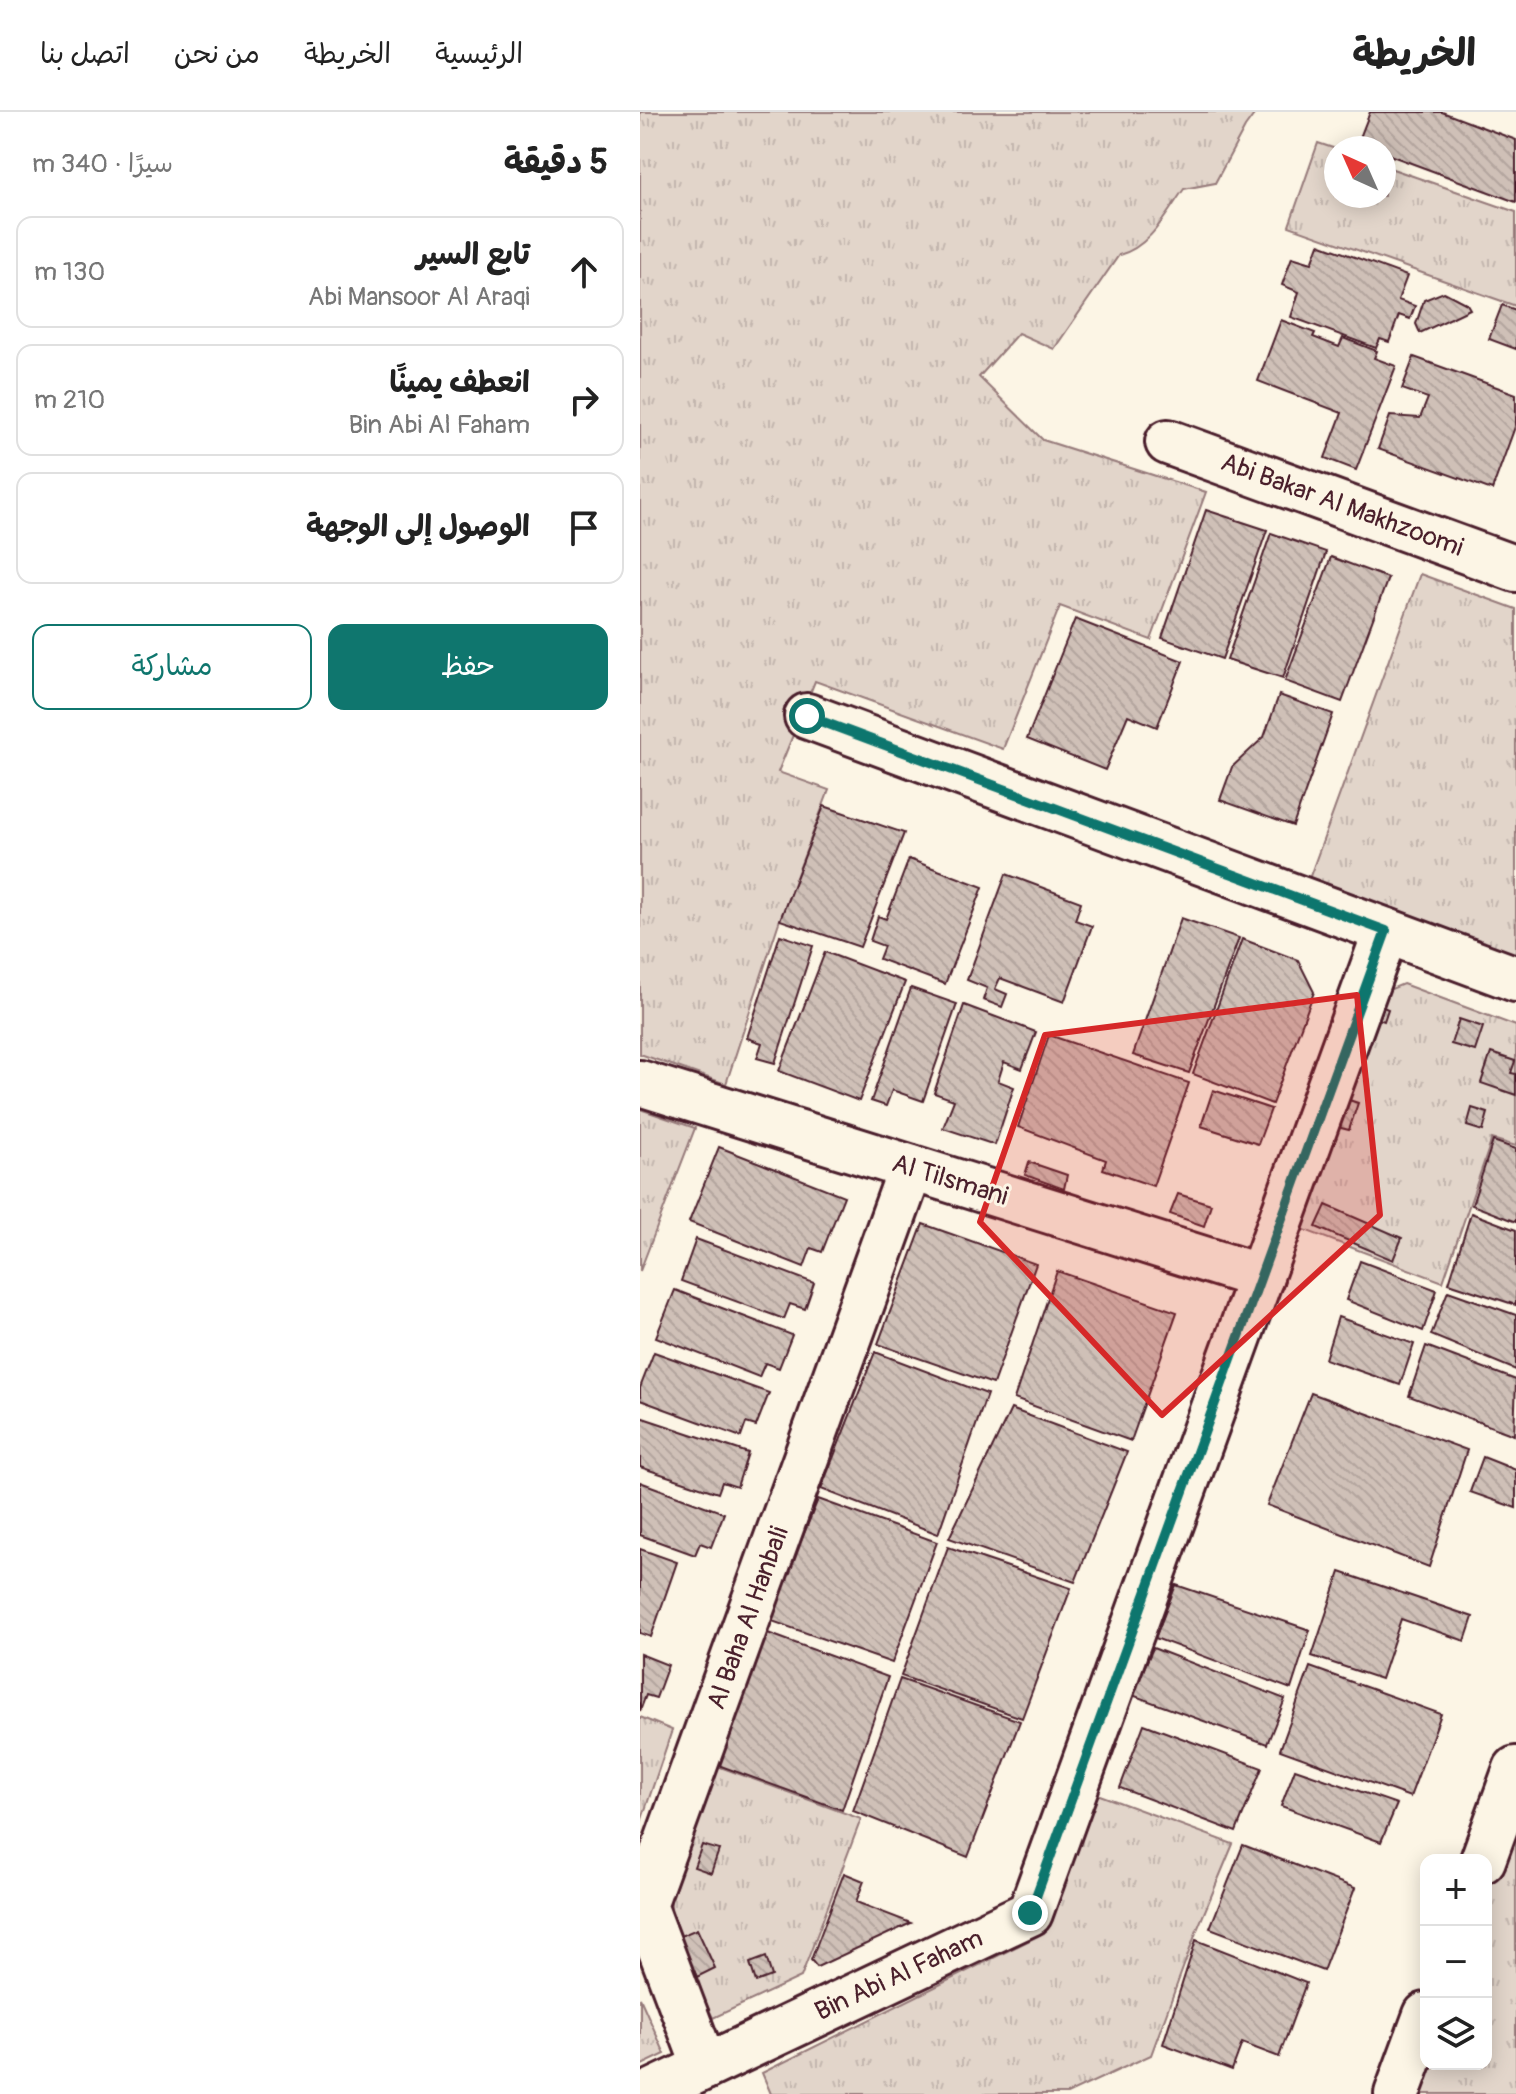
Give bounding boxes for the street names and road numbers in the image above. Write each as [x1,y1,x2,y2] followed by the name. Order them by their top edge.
[1216,446,1468,564] street label: Abi Bakar Al Makhzoomi
[888,1147,1012,1213] street label: Al Tilsmani
[700,1522,796,1714] street label: Al Baha Al Hanbali
[810,1922,988,2028] street label: Bin Abi Al Faham

